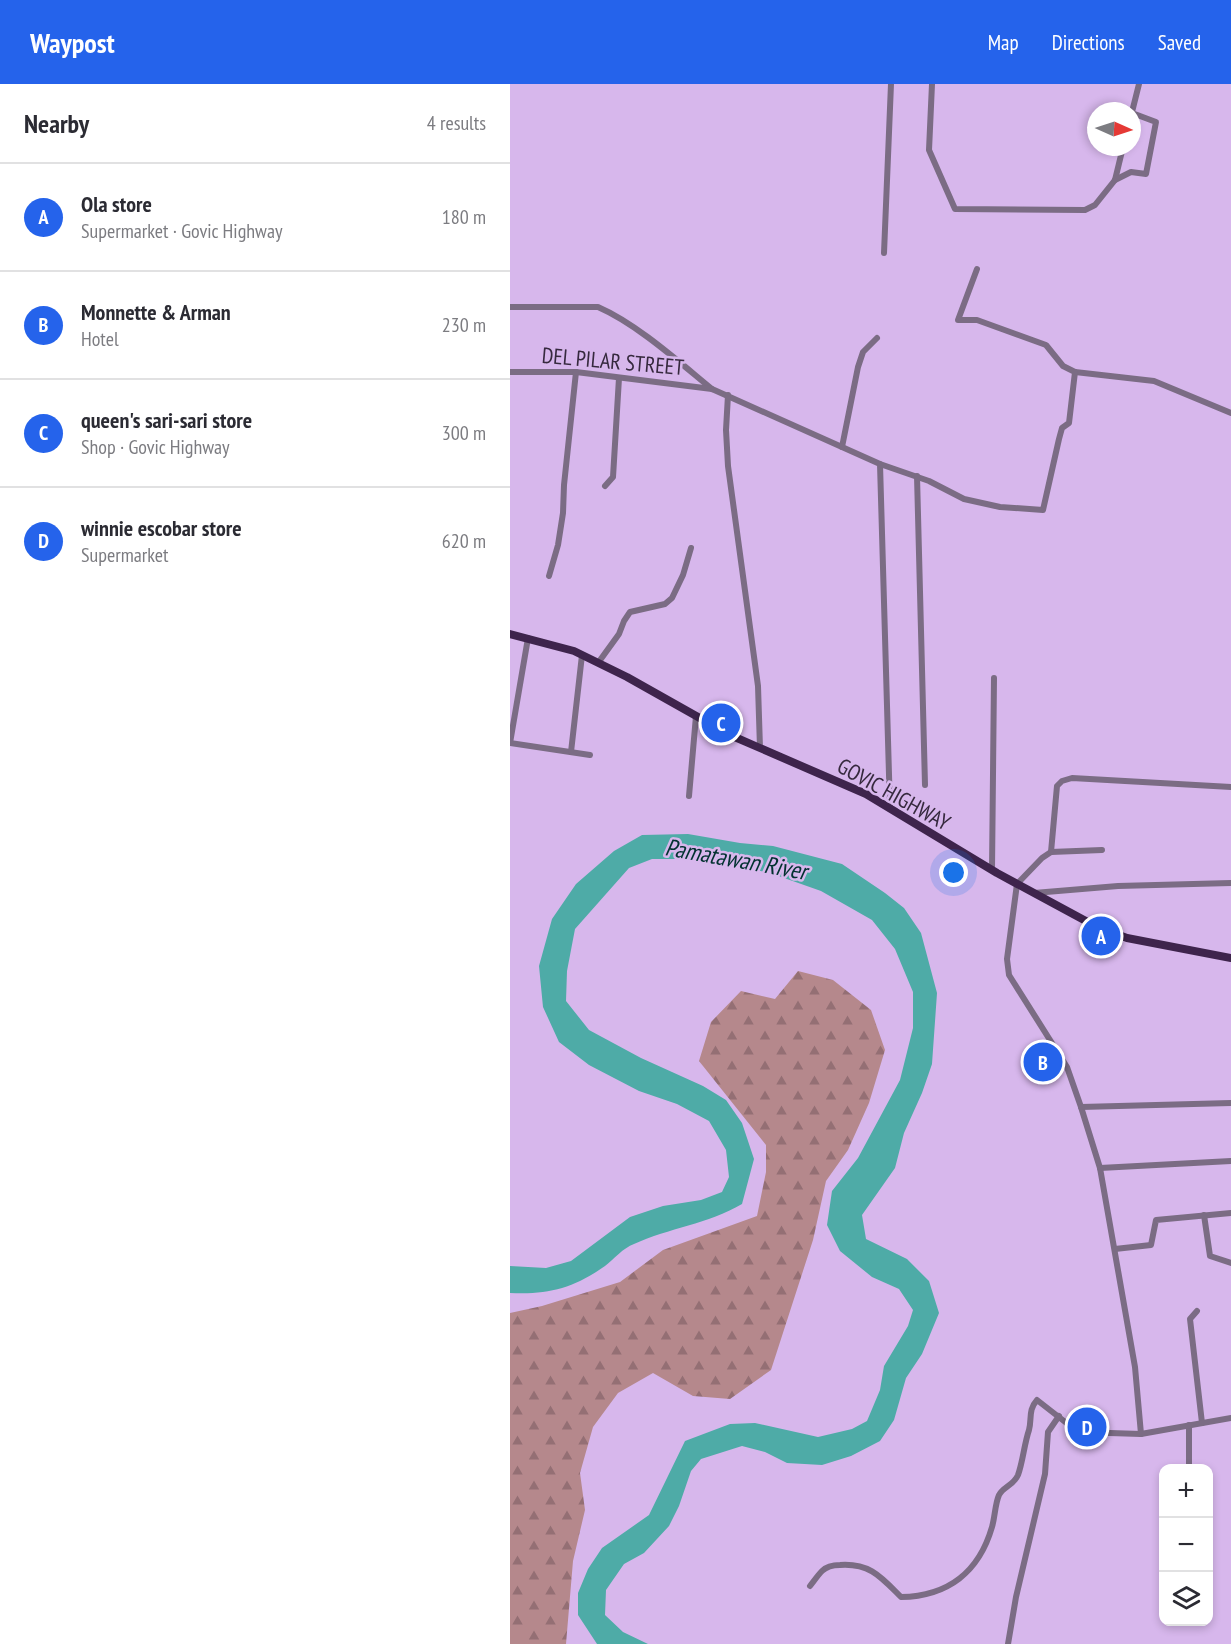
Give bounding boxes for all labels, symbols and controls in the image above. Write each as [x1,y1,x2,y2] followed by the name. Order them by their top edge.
[30,24,115,61] text: Waypost
[988,29,1019,56] text: Map
[1052,29,1125,56] text: Directions
[1158,29,1201,56] text: Saved
[1087,102,1141,156] north arrow
[24,107,89,140] text: Nearby
[427,110,486,136] text: 4 results
[81,190,152,218] text: Ola store
[38,204,49,230] text: A
[442,204,486,230] text: 180 m
[81,218,282,244] text: Supermarket · Govic Highway
[81,298,231,326] text: Monnette & Arman
[39,312,48,338] text: B
[442,312,486,338] text: 230 m
[81,326,119,352] text: Hotel
[541,341,685,381] street label: DEL PILAR STREET
[81,406,252,434] text: queen's sari-sari store
[39,420,48,446] text: C
[442,420,486,446] text: 300 m
[81,434,230,460] text: Shop · Govic Highway
[81,514,242,542] text: winnie escobar store
[38,528,49,554] text: D
[442,528,486,554] text: 620 m
[81,542,169,568] text: Supermarket
[702,700,740,746] pin: C
[833,752,955,836] street label: GOVIC HIGHWAY
[663,831,813,887] water label: Pamatawan River
[939,858,968,887] your location
[1082,914,1120,958] pin: A
[1024,1040,1062,1084] pin: B
[1068,1404,1106,1450] pin: D
[1159,1464,1213,1626] map controls
[1159,1464,1213,1518] button: +
[1159,1518,1213,1572] button: −
[1159,1572,1213,1626] button: layers

